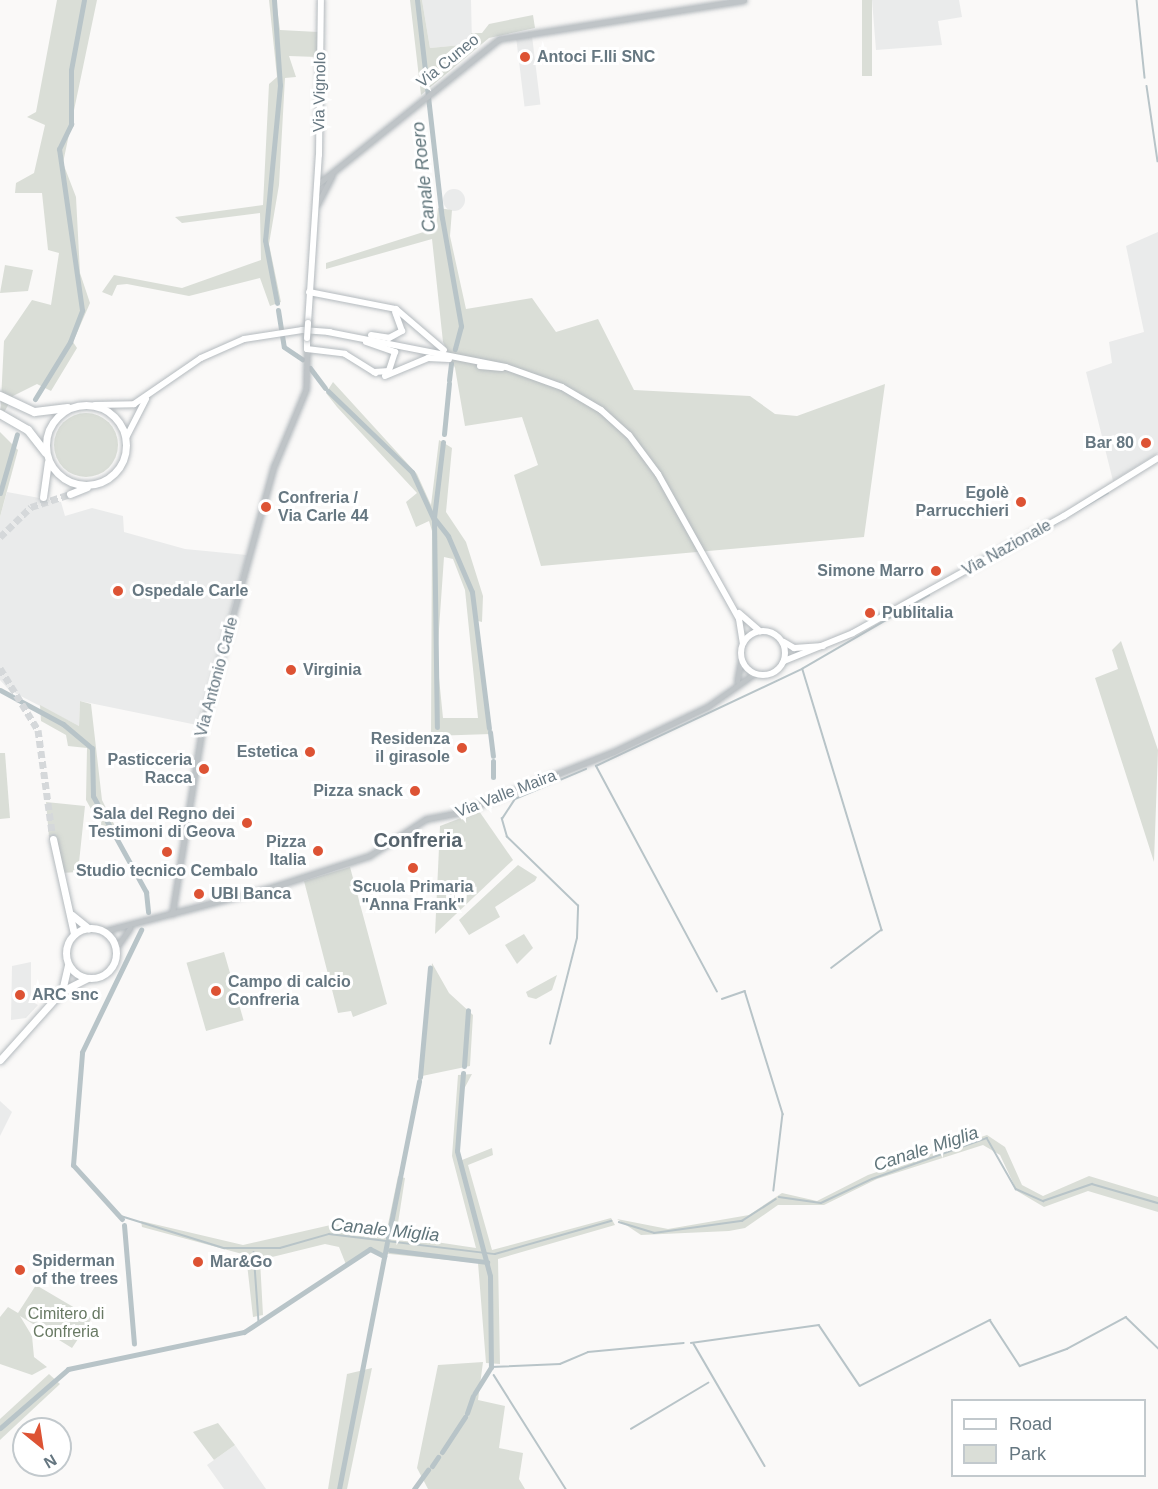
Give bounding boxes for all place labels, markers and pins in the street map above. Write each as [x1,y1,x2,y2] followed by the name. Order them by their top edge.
[537,47,655,67] place label: Antoci F.lli SNC
[518,50,532,64] marker: Antoci F.lli SNC
[1085,433,1134,453] place label: Bar 80
[1139,436,1153,450] marker: Bar 80
[916,483,1009,521] place label: Egolè Parrucchieri
[278,488,368,526] place label: Confreria / Via Carle 44
[1014,495,1028,509] marker: Egolè Parrucchieri
[259,500,273,514] marker: Confreria / Via Carle 44
[817,561,924,581] place label: Simone Marro
[929,564,943,578] marker: Simone Marro
[132,581,248,601] place label: Ospedale Carle
[109,582,127,600] marker: Ospedale Carle
[882,603,953,623] place label: Publitalia
[863,606,877,620] marker: Publitalia
[303,660,361,680] place label: Virginia
[284,663,298,677] marker: Virginia
[371,729,450,767] place label: Residenza il girasole
[455,741,469,755] marker: Residenza il girasole
[237,742,298,762] place label: Estetica
[303,745,317,759] marker: Estetica
[107,750,192,788] place label: Pasticceria Racca
[197,762,211,776] marker: Pasticceria Racca
[313,781,403,801] place label: Pizza snack
[408,784,422,798] marker: Pizza snack
[89,804,235,842] place label: Sala del Regno dei Testimoni di Geova
[240,816,254,830] marker: Sala del Regno dei Testimoni di Geova
[266,832,306,870] place label: Pizza Italia
[311,844,325,858] marker: Pizza Italia
[160,845,174,859] marker: Studio tecnico Cembalo
[76,861,258,881] place label: Studio tecnico Cembalo
[406,861,420,875] marker: Scuola Primaria "Anna Frank"
[353,877,473,915] place label: Scuola Primaria "Anna Frank"
[211,884,291,904] place label: UBI Banca
[192,887,206,901] marker: UBI Banca
[228,972,351,1010] place label: Campo di calcio Confreria
[209,984,223,998] marker: Campo di calcio Confreria
[32,985,99,1005] place label: ARC snc
[13,988,27,1002] marker: ARC snc
[32,1251,118,1289] place label: Spiderman of the trees
[210,1252,272,1272] place label: Mar&Go
[191,1255,205,1269] marker: Mar&Go
[13,1263,27,1277] marker: Spiderman of the trees

